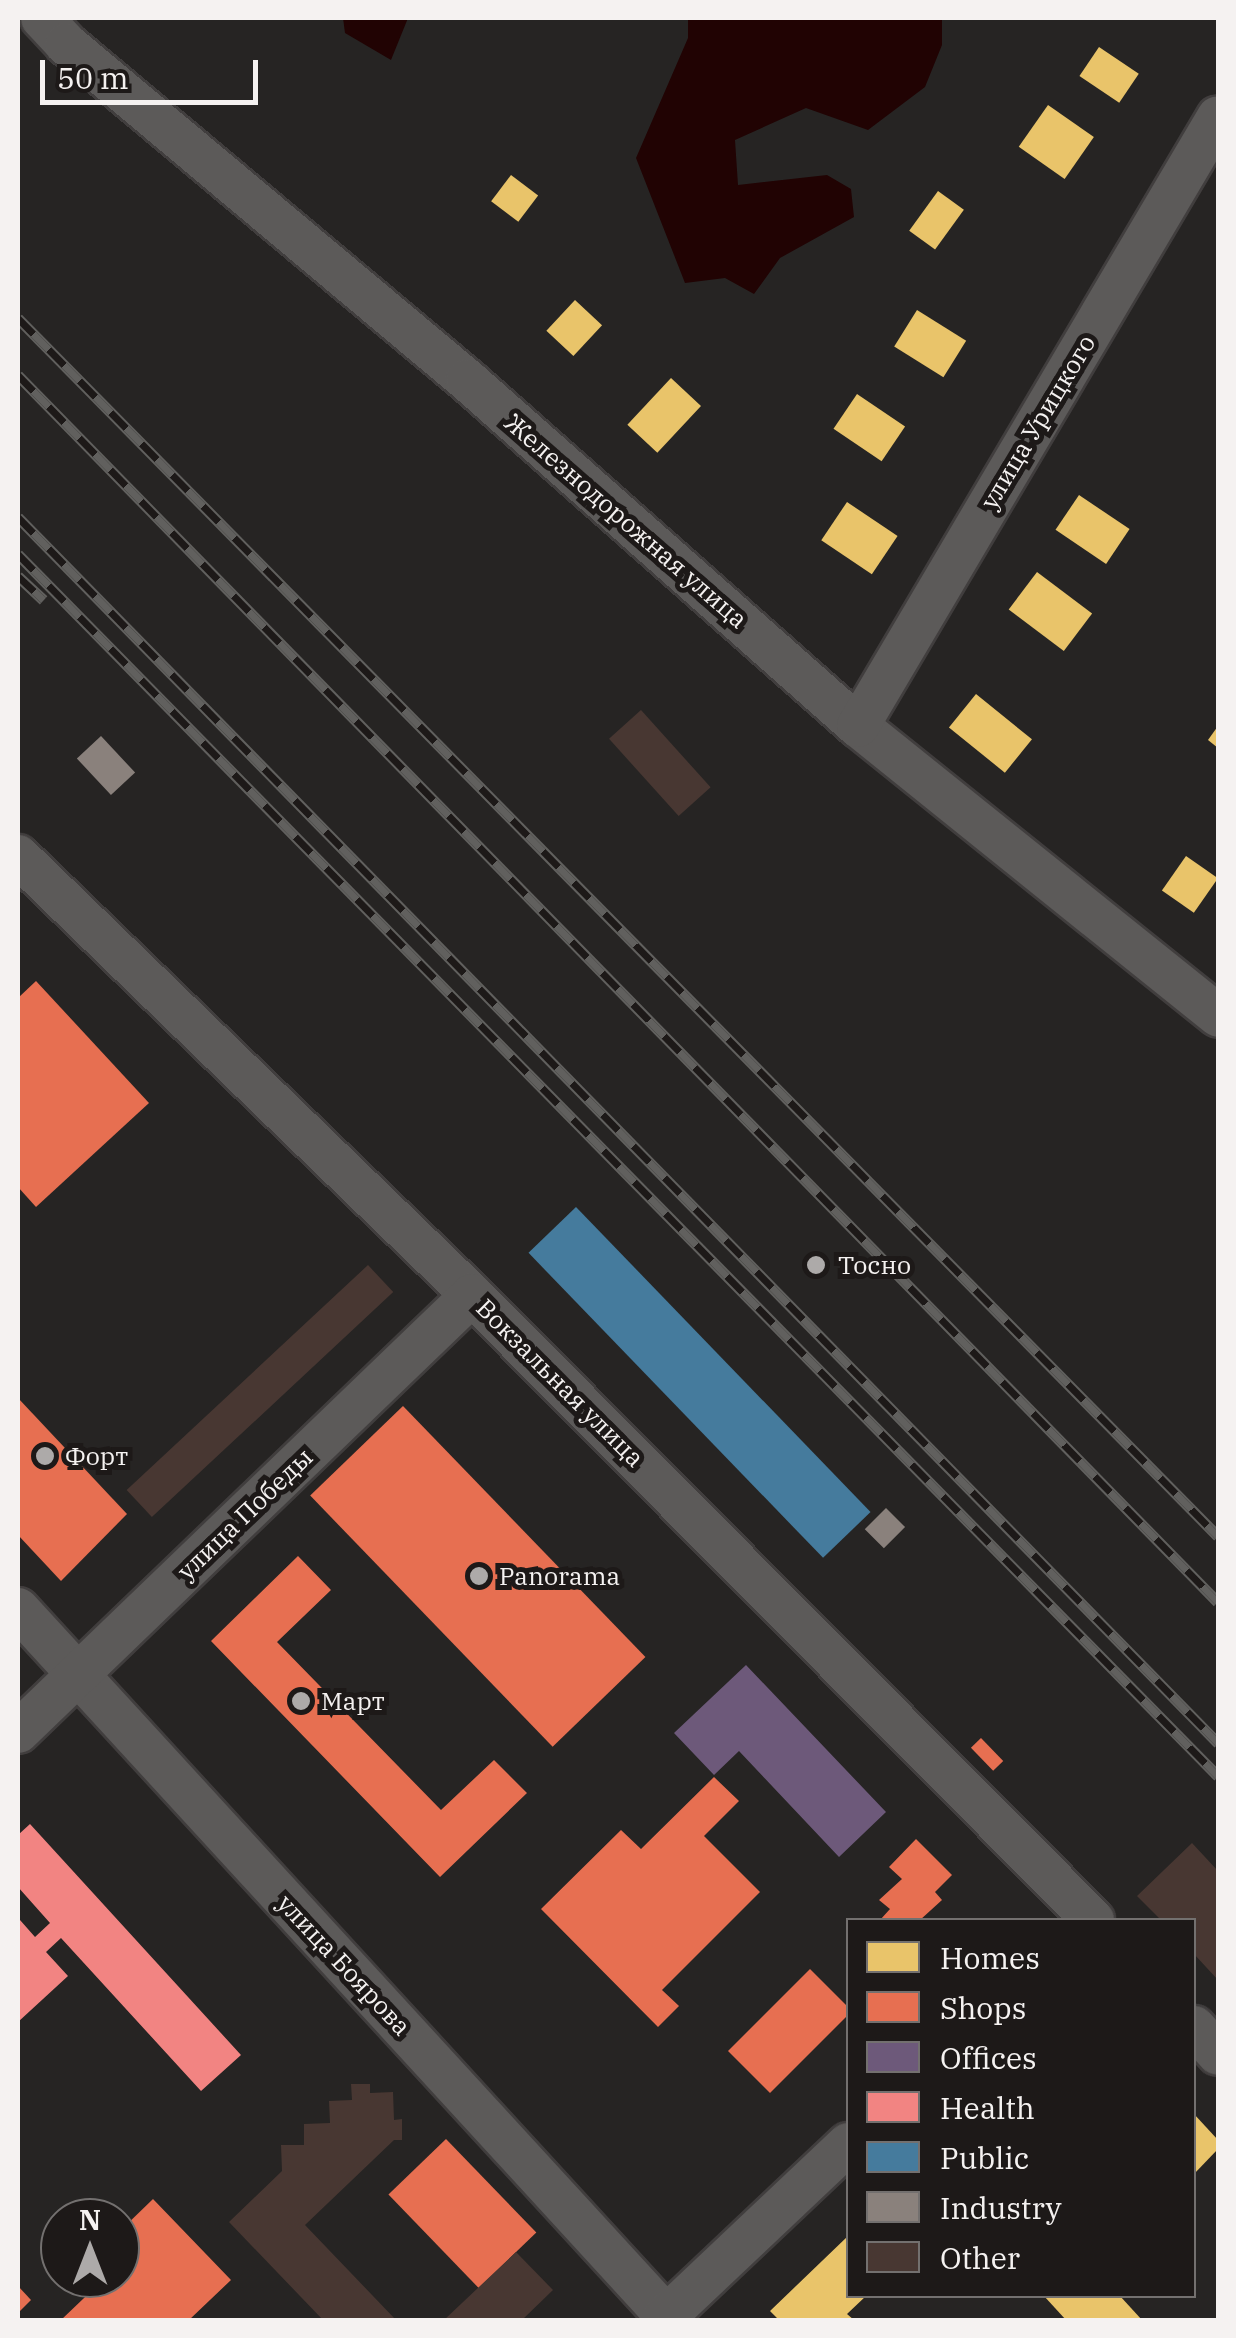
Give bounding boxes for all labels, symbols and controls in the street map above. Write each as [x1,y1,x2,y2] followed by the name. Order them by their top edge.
[45,40,262,102] scale bar
[57,58,129,97] text: 50 m
[974,329,1102,515] street label: улица Урицкого
[499,408,753,634] street label: Железнодорожная улица
[838,1250,911,1280] place label: Тосно
[803,1252,829,1278] marker: Тосно
[470,1293,650,1473] street label: Вокзальная улица
[65,1441,128,1471] place label: Форт
[171,1442,319,1586] street label: улица Победы
[34,1445,56,1467] marker: Форт
[499,1561,620,1591] place label: Panorama
[468,1565,490,1587] marker: Panorama
[321,1686,385,1716] place label: Март
[290,1690,312,1712] marker: Март
[271,1888,417,2042] street label: улица Боярова
[846,1918,1196,2298] legend
[940,1938,1040,1977] text: Homes
[940,1988,1026,2027] text: Shops
[940,2038,1037,2077] text: Offices
[940,2088,1035,2127] text: Health
[940,2138,1029,2177] text: Public
[940,2188,1062,2227] text: Industry
[40,2198,140,2298] north arrow
[79,2201,101,2238] text: N
[940,2238,1020,2277] text: Other

